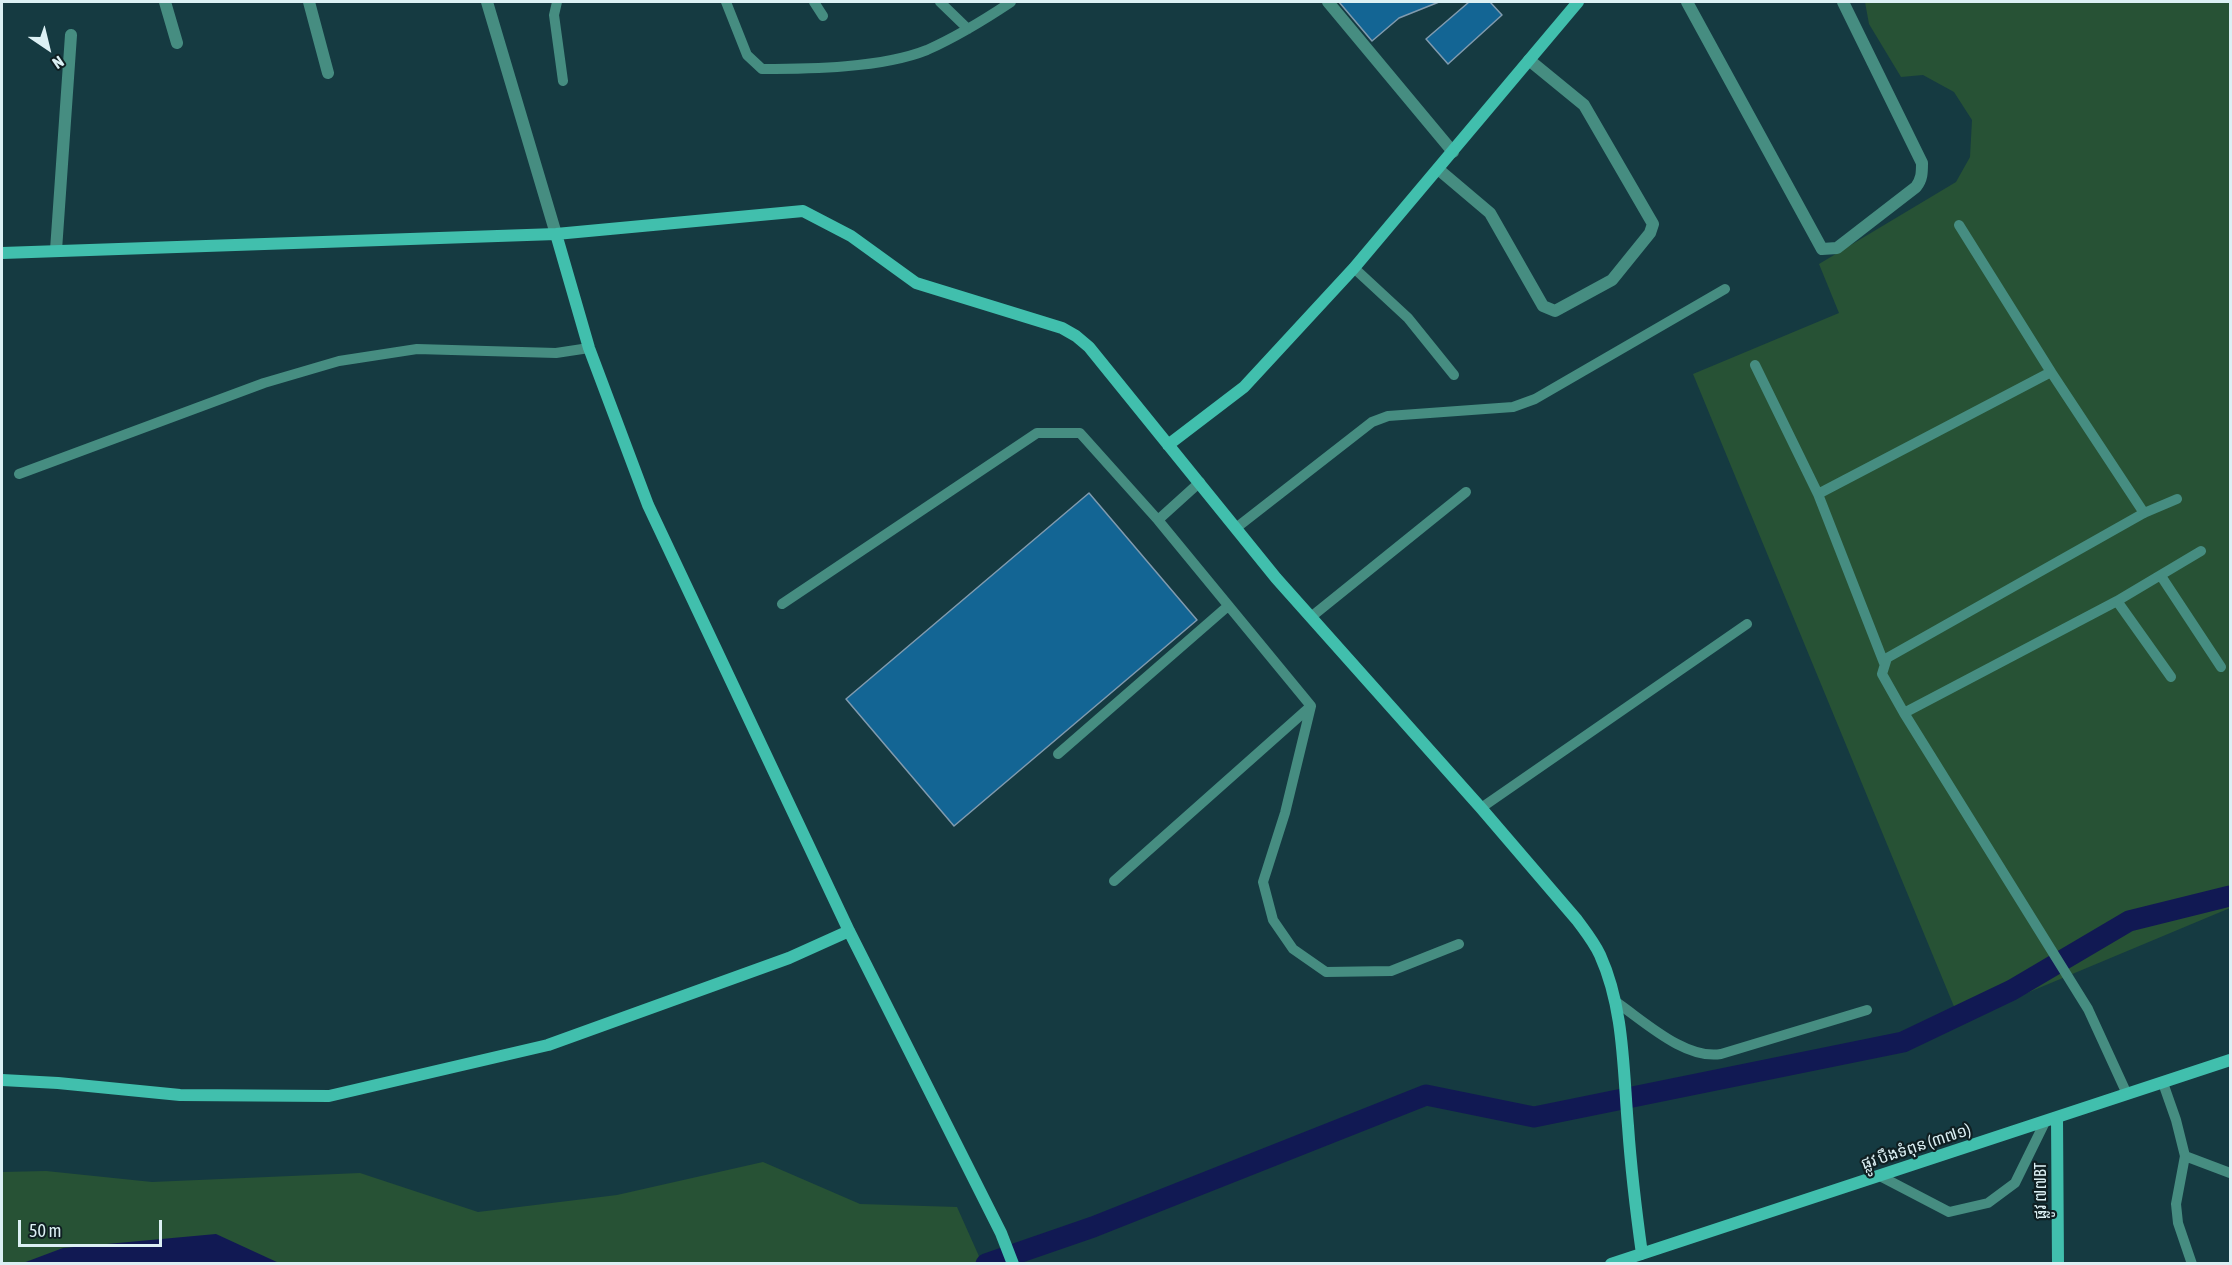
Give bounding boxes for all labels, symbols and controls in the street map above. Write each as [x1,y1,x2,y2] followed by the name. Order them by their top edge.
[18,18,78,78] north arrow
[49,53,67,73] text: N
[1859,1120,1973,1174] street label: ផ្លូវ បឹងទំពុន (៣៧១)
[2031,1162,2051,1220] street label: ផ្លូវ ៧៧BT
[21,1208,165,1246] scale bar
[29,1220,61,1241] text: 50 m

